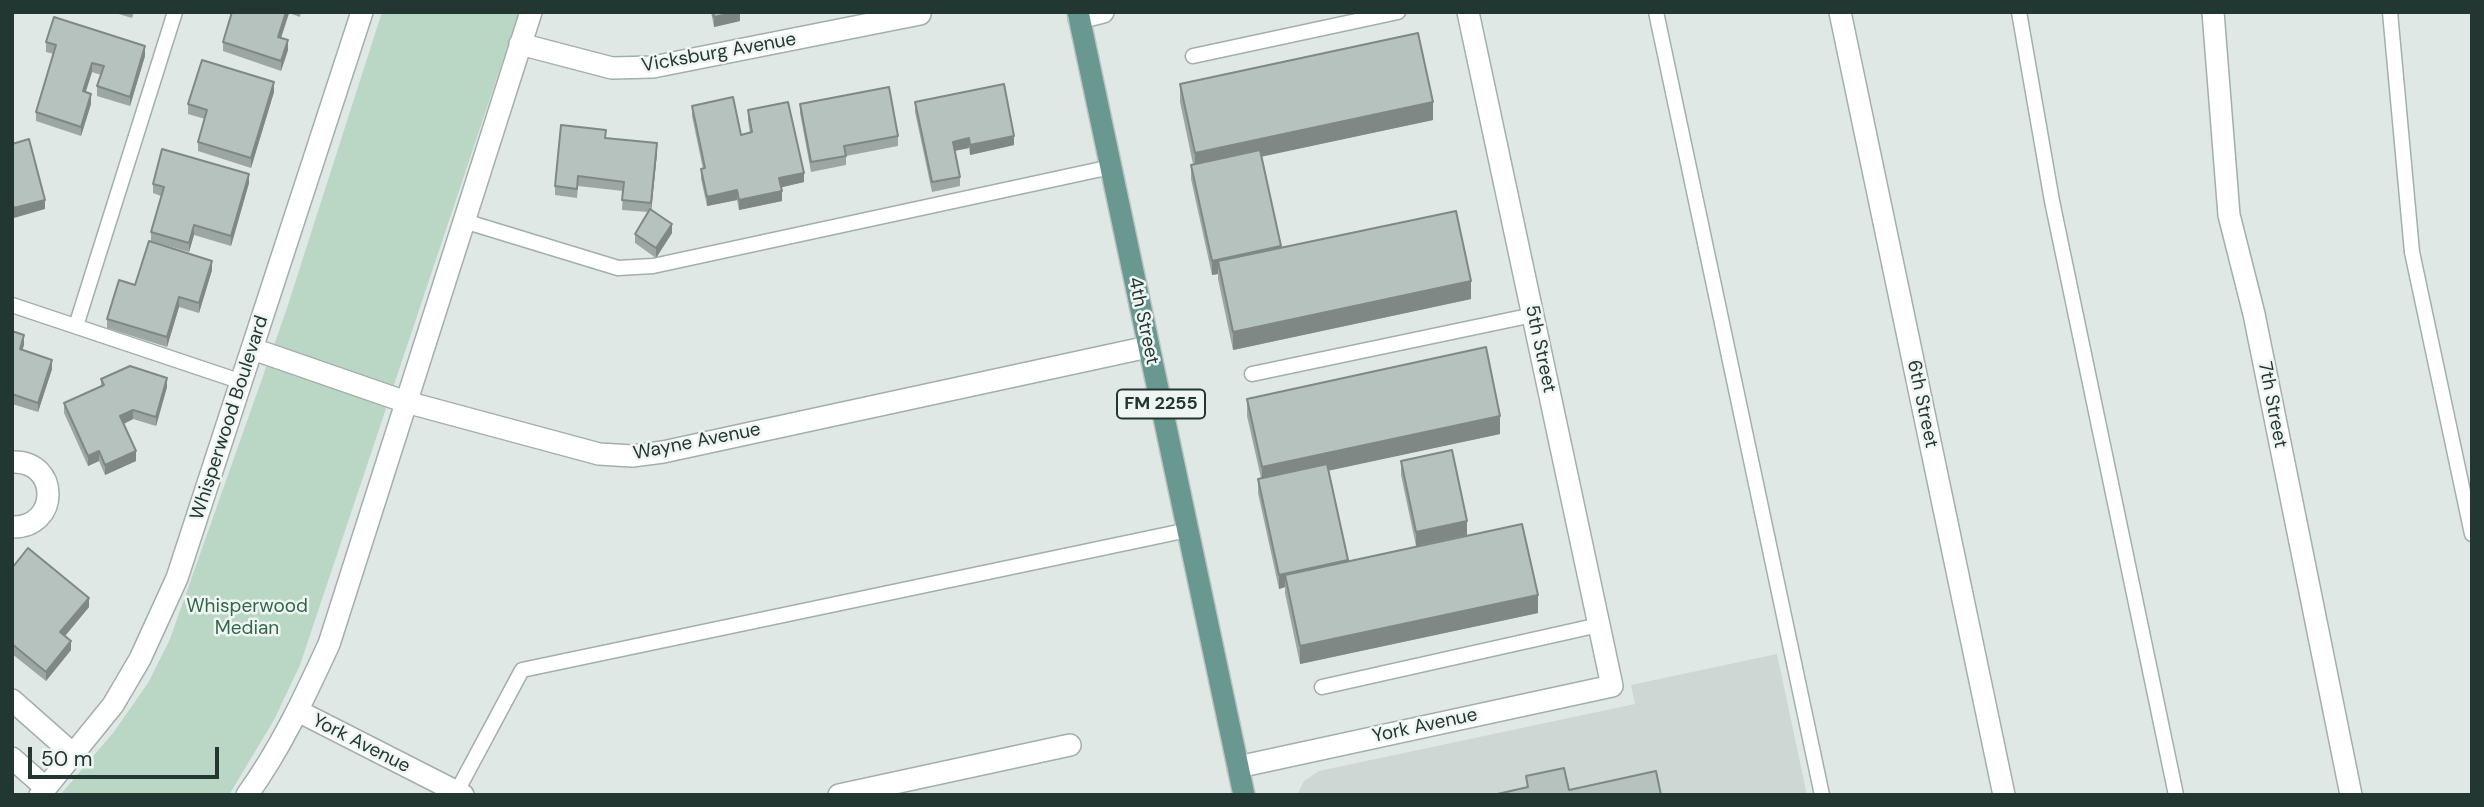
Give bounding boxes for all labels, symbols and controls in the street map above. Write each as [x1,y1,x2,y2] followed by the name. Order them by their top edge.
[640,28,798,78] street label: Vicksburg Avenue
[1123,275,1163,367] street label: 4th Street
[1520,303,1560,395] street label: 5th Street
[186,313,274,523] street label: Whisperwood Boulevard
[1902,358,1942,450] street label: 6th Street
[2252,360,2292,450] street label: 7th Street
[1117,390,1205,418] road number: FM 2255
[631,418,763,466] street label: Wayne Avenue
[186,596,308,640] park label: Whisperwood Median
[1370,704,1480,748] street label: York Avenue
[308,710,414,778] street label: York Avenue
[32,734,222,778] scale bar
[41,745,92,773] text: 50 m

